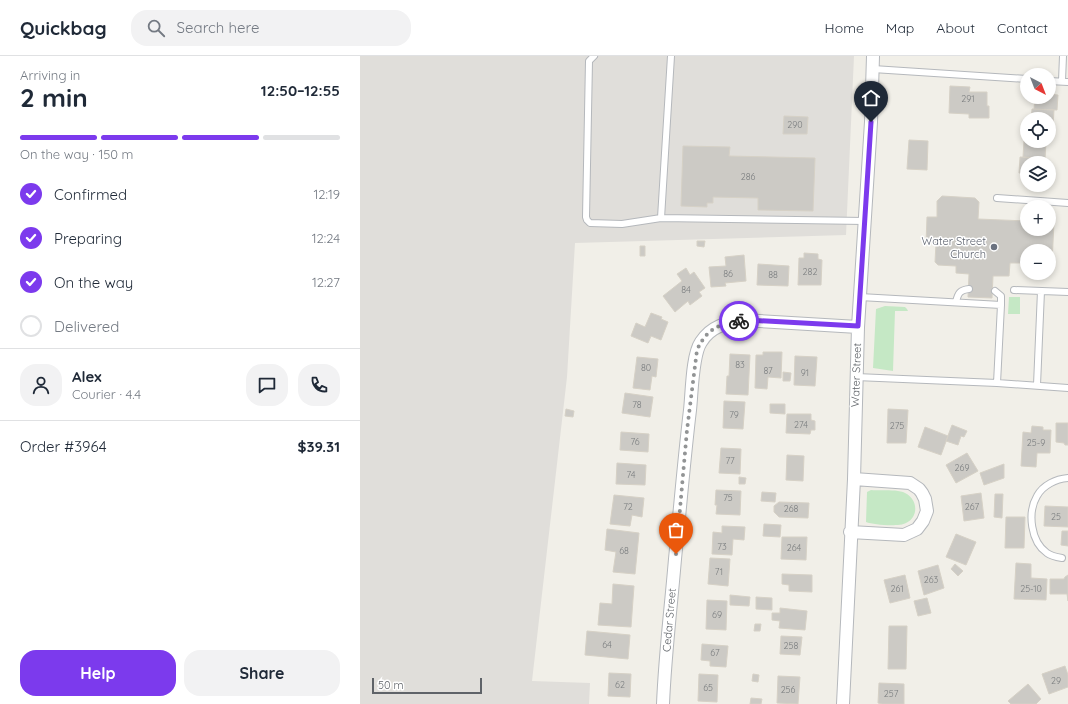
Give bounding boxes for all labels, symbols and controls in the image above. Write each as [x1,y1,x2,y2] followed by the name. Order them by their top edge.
[131,10,411,46] search box
[20,16,107,40] text: Quickbag
[145,17,167,39] icon: search
[177,18,259,37] text: Search here
[825,19,864,37] text: Home
[886,19,914,37] text: Map
[936,19,975,37] text: About
[997,19,1048,37] text: Contact
[20,67,80,83] text: Arriving in
[1020,68,1056,104] north arrow
[1020,68,1056,280] map controls
[20,81,88,114] text: 2 min
[261,81,340,100] text: 12:50–12:55
[854,81,888,122] pin
[860,87,882,109] icon: home
[961,93,975,104] house number: 291
[1020,112,1056,148] button: locate
[787,119,803,130] house number: 290
[20,146,133,162] text: On the way · 150 m
[1020,156,1056,192] button: layers
[741,171,755,182] house number: 286
[20,183,42,205] icon: check
[54,185,127,204] text: Confirmed
[313,186,340,202] text: 12:19
[1020,200,1056,236] button: +
[20,227,42,249] icon: check
[54,229,122,248] text: Preparing
[312,230,340,246] text: 12:24
[922,234,986,261] place label: Water Street Church
[989,242,999,252] marker: Water Street Church
[1020,244,1056,280] button: −
[803,266,817,277] house number: 282
[723,268,733,279] house number: 86
[768,269,778,280] house number: 88
[20,271,42,293] icon: check
[54,273,133,292] text: On the way
[312,274,340,290] text: 12:27
[681,284,691,295] house number: 84
[719,301,759,341] courier
[728,310,750,332] icon: bike
[54,317,119,336] text: Delivered
[848,342,864,407] street label: Water Street
[735,359,745,370] house number: 83
[641,362,651,373] house number: 80
[20,364,62,406] button: person
[246,364,288,406] button: chat
[298,364,340,406] button: phone
[763,365,773,376] house number: 87
[72,367,102,386] text: Alex
[801,367,809,378] house number: 91
[72,386,141,402] text: Courier · 4.4
[632,399,642,410] house number: 78
[729,409,739,420] house number: 79
[794,419,808,430] house number: 274
[890,420,904,431] house number: 275
[630,436,640,447] house number: 76
[20,437,107,456] text: Order #3964
[297,437,340,456] text: $39.31
[1027,437,1045,448] house number: 25-9
[725,455,735,466] house number: 77
[955,462,969,473] house number: 269
[626,469,636,480] house number: 74
[723,492,733,503] house number: 75
[623,501,633,512] house number: 72
[965,501,980,512] house number: 267
[784,503,798,514] house number: 268
[1051,511,1061,522] house number: 25
[659,513,693,554] pin
[665,519,687,541] icon: bag
[717,541,727,552] house number: 73
[787,542,802,553] house number: 264
[619,545,629,556] house number: 68
[715,566,723,577] house number: 71
[924,574,939,585] house number: 263
[890,583,904,594] house number: 261
[1020,583,1042,594] house number: 25-10
[659,587,679,653] street label: Cedar Street
[712,609,722,620] house number: 69
[602,639,612,650] house number: 64
[784,640,799,651] house number: 258
[710,647,720,658] house number: 67
[20,650,176,696] button: Help
[184,650,340,696] button: Share
[1051,675,1061,686] house number: 29
[372,676,482,695] scale bar
[378,678,404,692] text: 50 m
[615,679,625,690] house number: 62
[703,682,713,693] house number: 65
[781,684,796,695] house number: 256
[884,688,899,699] house number: 257

